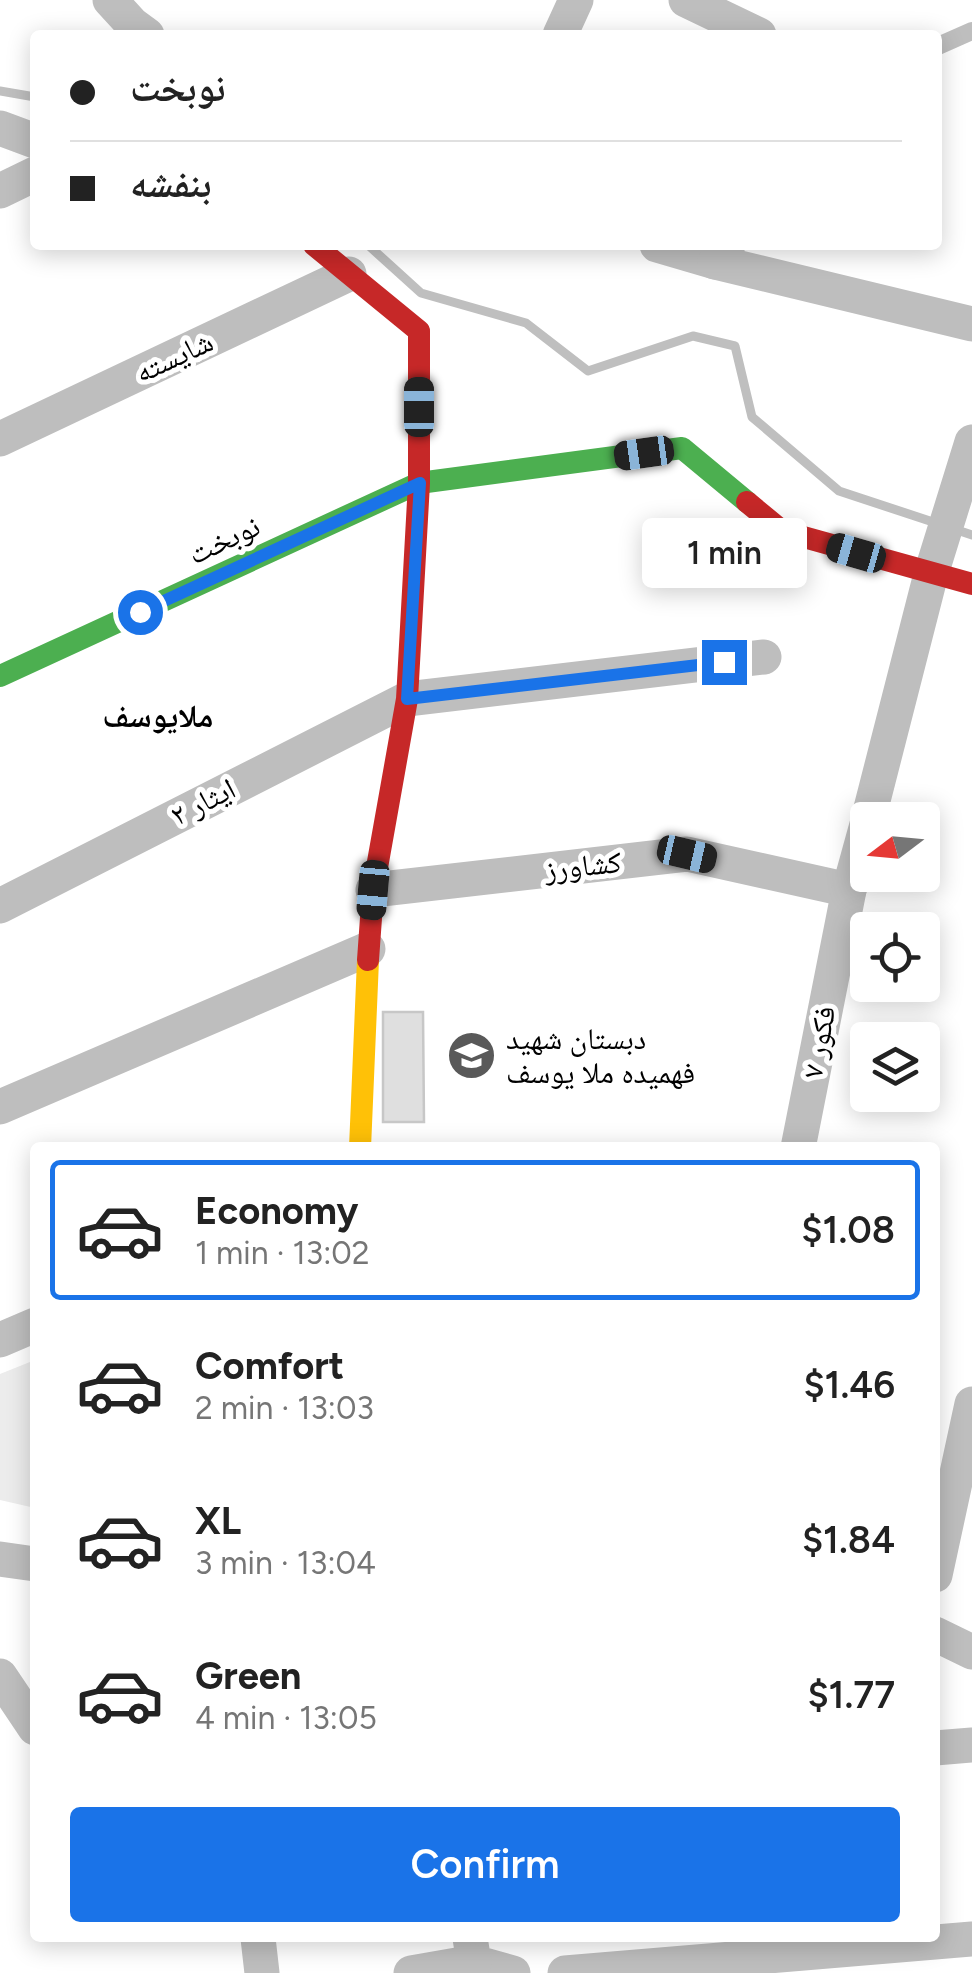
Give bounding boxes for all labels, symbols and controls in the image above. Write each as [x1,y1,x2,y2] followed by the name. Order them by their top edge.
[130,65,225,111] text: نوبخت
[130,161,211,207] text: بنفشه
[129,322,219,391] street label: شایسته
[404,377,434,437] car
[612,434,676,472] car
[182,507,266,572] street label: نوبخت
[642,517,806,587] callout: 1 min
[823,530,889,576] car
[687,534,762,572] text: 1 min
[118,590,163,635] route start
[702,640,747,685] route end
[103,697,213,735] district label: ملایوسف
[164,770,242,834] street label: ایثار ۲
[850,802,940,892] north arrow
[850,802,940,1112] map controls
[654,833,720,875] car
[542,843,623,888] street label: کشاورز
[355,859,391,921] car
[850,912,940,1002] button: locate
[793,1003,844,1081] street label: فکور ۷
[506,1020,695,1091] place label: دبستان شهید فهمیده ملا یوسف
[850,1022,940,1112] button: layers
[445,1030,497,1082] school or university icon: دبستان شهید فهمیده ملا یوسف
[75,1185,165,1275] icon: car
[195,1188,358,1234] text: Economy
[801,1207,895,1253] text: $1.08
[195,1234,370,1272] text: 1 min · 13:02
[75,1340,165,1430] icon: car
[195,1343,344,1389] text: Comfort
[803,1362,895,1408] text: $1.46
[195,1389,374,1427] text: 2 min · 13:03
[75,1495,165,1585] icon: car
[195,1498,241,1544] text: XL
[802,1517,895,1563] text: $1.84
[195,1544,376,1582] text: 3 min · 13:04
[75,1650,165,1740] icon: car
[195,1653,301,1699] text: Green
[807,1672,895,1718] text: $1.77
[195,1699,377,1737] text: 4 min · 13:05
[70,1807,900,1922] button: Confirm

